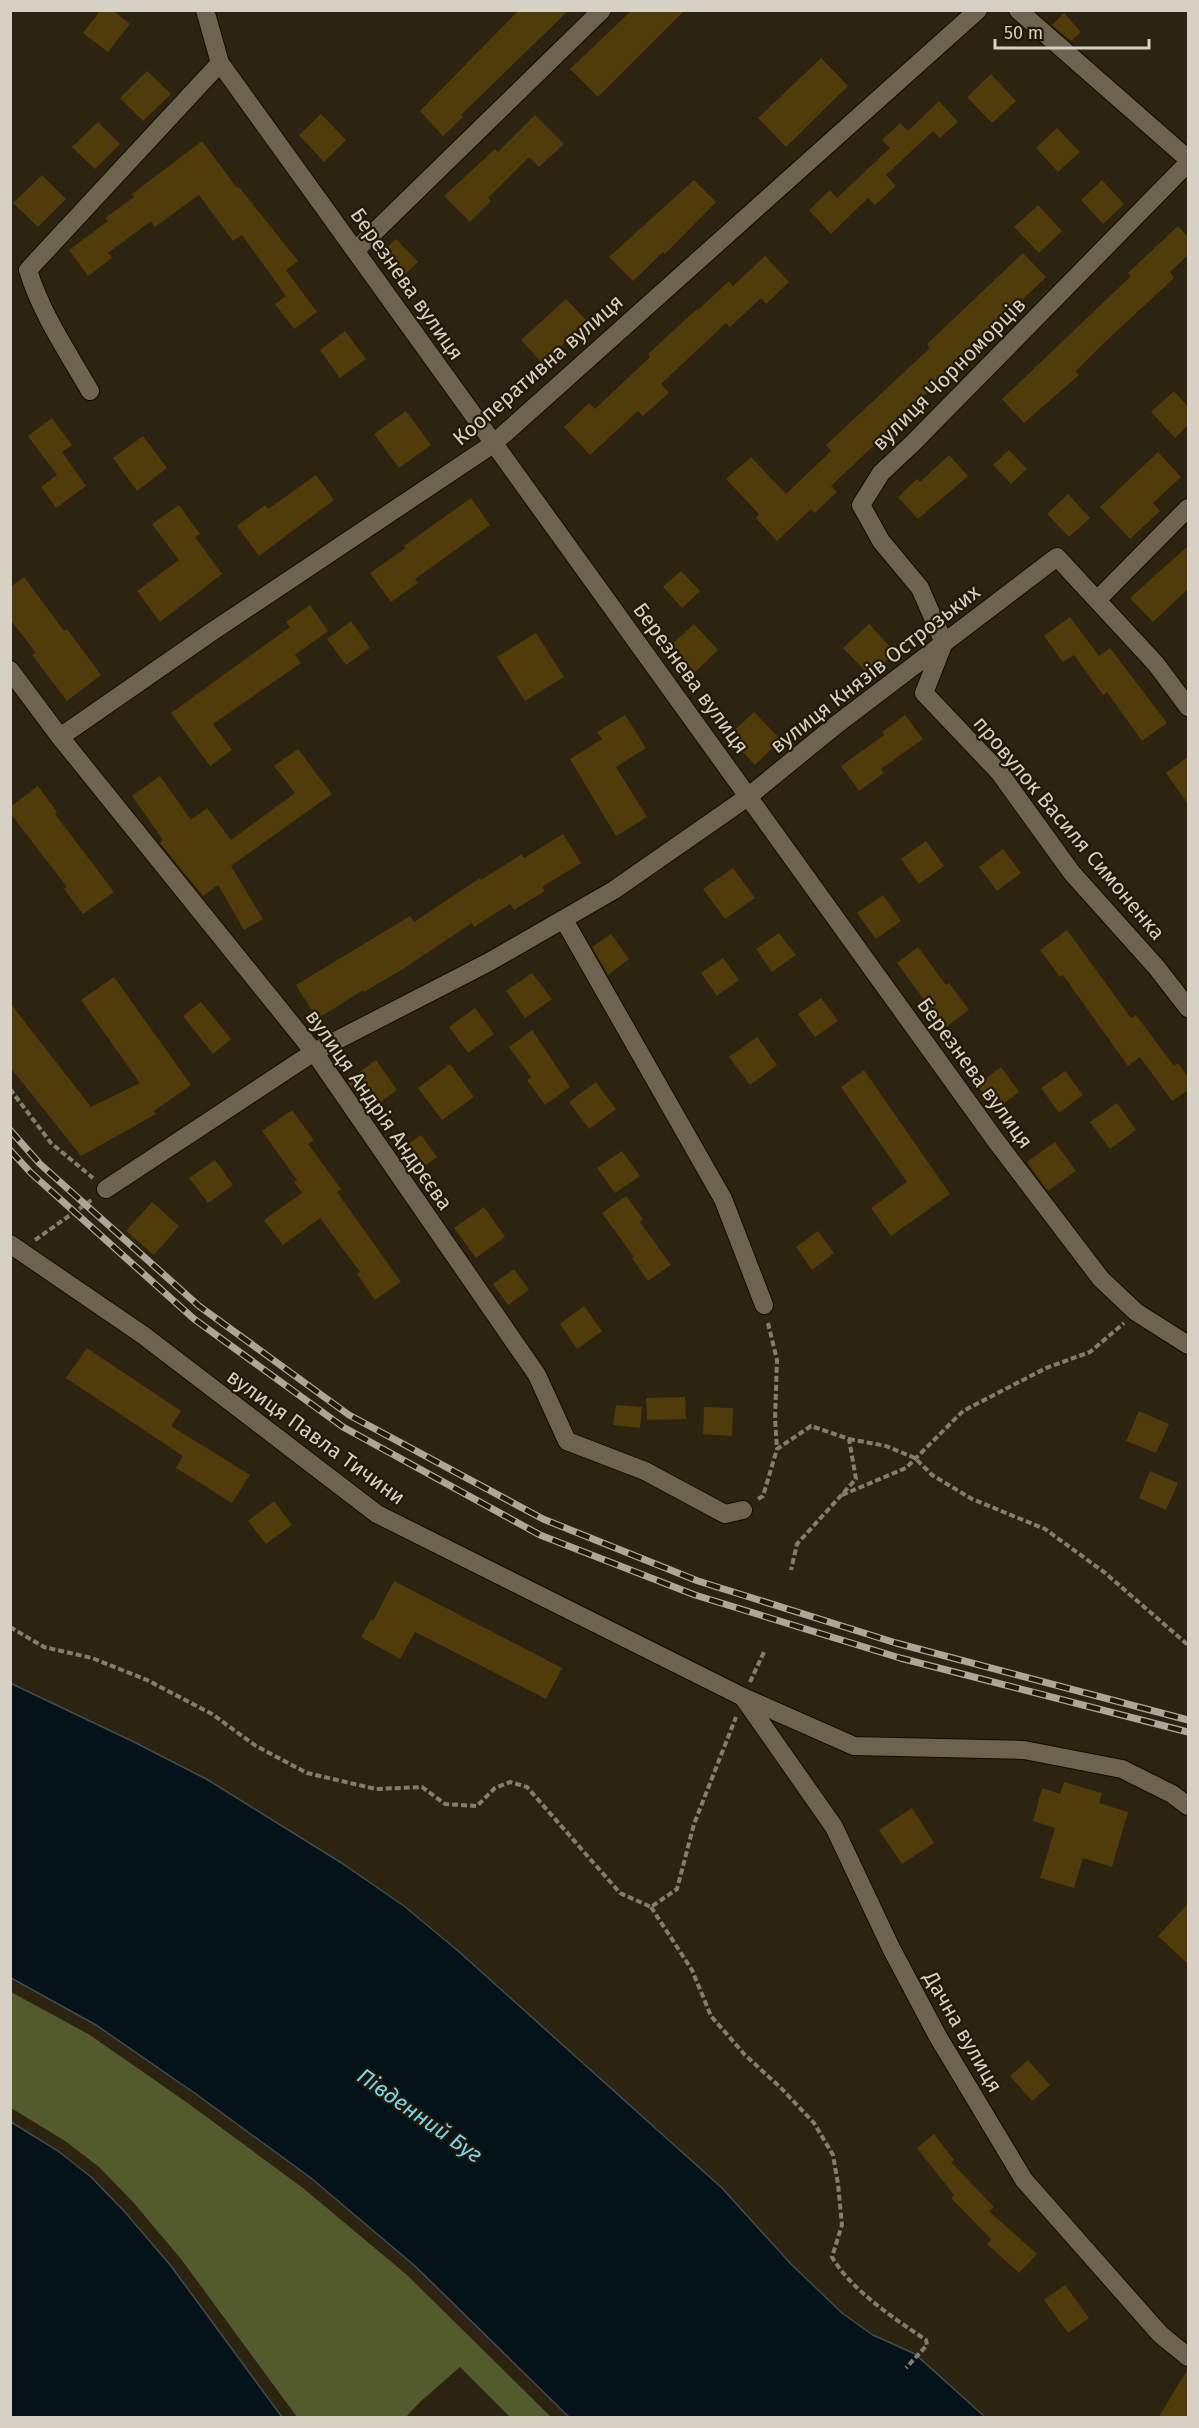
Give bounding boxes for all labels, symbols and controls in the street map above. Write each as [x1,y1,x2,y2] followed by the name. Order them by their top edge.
[995,12,1150,50] scale bar
[1004,22,1043,44] text: 50 m
[345,203,469,365] street label: Березнева вулиця
[447,289,629,451] street label: Кооперативна вулиця
[867,292,1031,456] street label: вулиця Чорноморців
[765,578,986,759] street label: вулиця Князів Острозьких
[628,597,754,759] street label: Березнева вулиця
[968,711,1170,945] street label: провулок Василя Симоненка
[912,992,1038,1154] street label: Березнева вулиця
[300,1005,458,1215] street label: вулиця Андрія Андрєєва
[222,1364,410,1510] street label: вулиця Павла Тичини
[917,1966,1008,2097] street label: Дачна вулиця
[352,2062,487,2169] water label: Південний Буг

